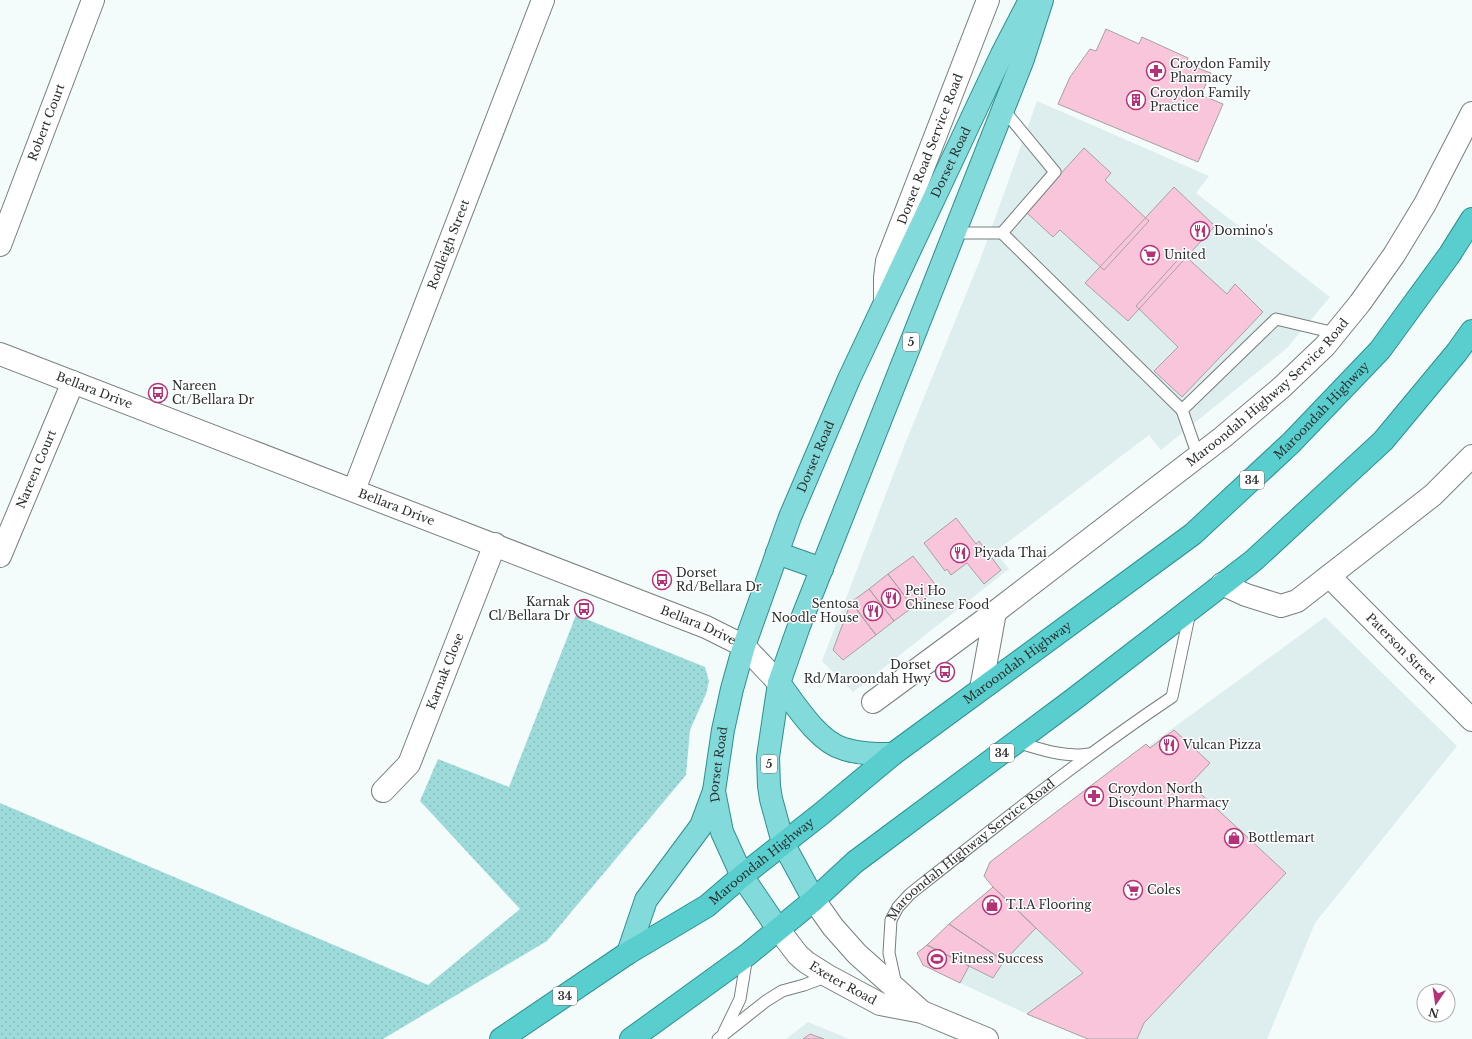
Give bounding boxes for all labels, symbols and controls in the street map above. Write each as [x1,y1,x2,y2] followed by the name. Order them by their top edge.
[1170,56,1271,85] place label: Croydon Family Pharmacy
[1145,60,1167,82] pharmacy icon: Croydon Family Pharmacy
[895,72,965,226] street label: Dorset Road Service Road
[25,81,68,163] street label: Robert Court
[1150,85,1251,114] place label: Croydon Family Practice
[1125,89,1147,111] building icon: Croydon Family Practice
[928,124,974,200] street label: Dorset Road
[424,197,472,292] street label: Rodleigh Street
[1189,220,1211,242] restaurant icon: Domino's
[1214,223,1273,238] place label: Domino's
[1139,244,1161,266] supermarket icon: United
[1164,247,1206,262] place label: United
[1183,314,1351,468] street label: Maroondah Highway Service Road
[903,333,919,351] road number: 5
[1272,358,1372,462] street label: Maroondah Highway
[54,368,135,412] street label: Bellara Drive
[172,378,255,407] place label: Nareen Ct/Bellara Dr
[147,382,169,404] bus stop icon: Nareen Ct/Bellara Dr
[793,418,837,495] street label: Dorset Road
[13,427,59,511] street label: Nareen Court
[1240,471,1264,489] road number: 34
[356,485,437,528] street label: Bellara Drive
[949,542,971,564] restaurant icon: Piyada Thai
[974,545,1047,560] place label: Piyada Thai
[676,565,762,594] place label: Dorset Rd/Bellara Dr
[651,569,673,591] bus stop icon: Dorset Rd/Bellara Dr
[905,583,989,612] place label: Pei Ho Chinese Food
[880,587,902,609] restaurant icon: Pei Ho Chinese Food
[488,594,571,623] place label: Karnak Cl/Bellara Dr
[772,596,859,625] place label: Sentosa Noodle House
[573,598,595,620] bus stop icon: Karnak Cl/Bellara Dr
[862,600,884,622] restaurant icon: Sentosa Noodle House
[658,602,739,648] street label: Bellara Drive
[1363,610,1440,687] street label: Paterson Street
[960,617,1075,707] street label: Maroondah Highway
[423,631,467,712] street label: Karnak Close
[804,657,931,686] place label: Dorset Rd/Maroondah Hwy
[934,661,956,683] bus stop icon: Dorset Rd/Maroondah Hwy
[706,725,730,804] street label: Dorset Road
[1158,734,1180,756] restaurant icon: Vulcan Pizza
[1182,737,1261,752] place label: Vulcan Pizza
[990,744,1014,762] road number: 34
[761,755,777,773] road number: 5
[884,776,1057,923] street label: Maroondah Highway Service Road
[1108,781,1230,810] place label: Croydon North Discount Pharmacy
[1083,785,1105,807] pharmacy icon: Croydon North Discount Pharmacy
[706,814,817,908] street label: Maroondah Highway
[1223,827,1245,849] shop icon: Bottlemart
[1248,830,1315,845] place label: Bottlemart
[1122,879,1144,901] supermarket icon: Coles
[1147,882,1181,897] place label: Coles
[981,894,1003,916] shop icon: T.I.A Flooring
[1006,897,1092,912] place label: T.I.A Flooring
[926,948,948,970] sports icon: Fitness Success
[951,951,1044,966] place label: Fitness Success
[807,958,879,1008] street label: Exeter Road
[1416,983,1456,1023] north arrow
[553,987,577,1005] road number: 34
[1426,1005,1440,1021] text: N

